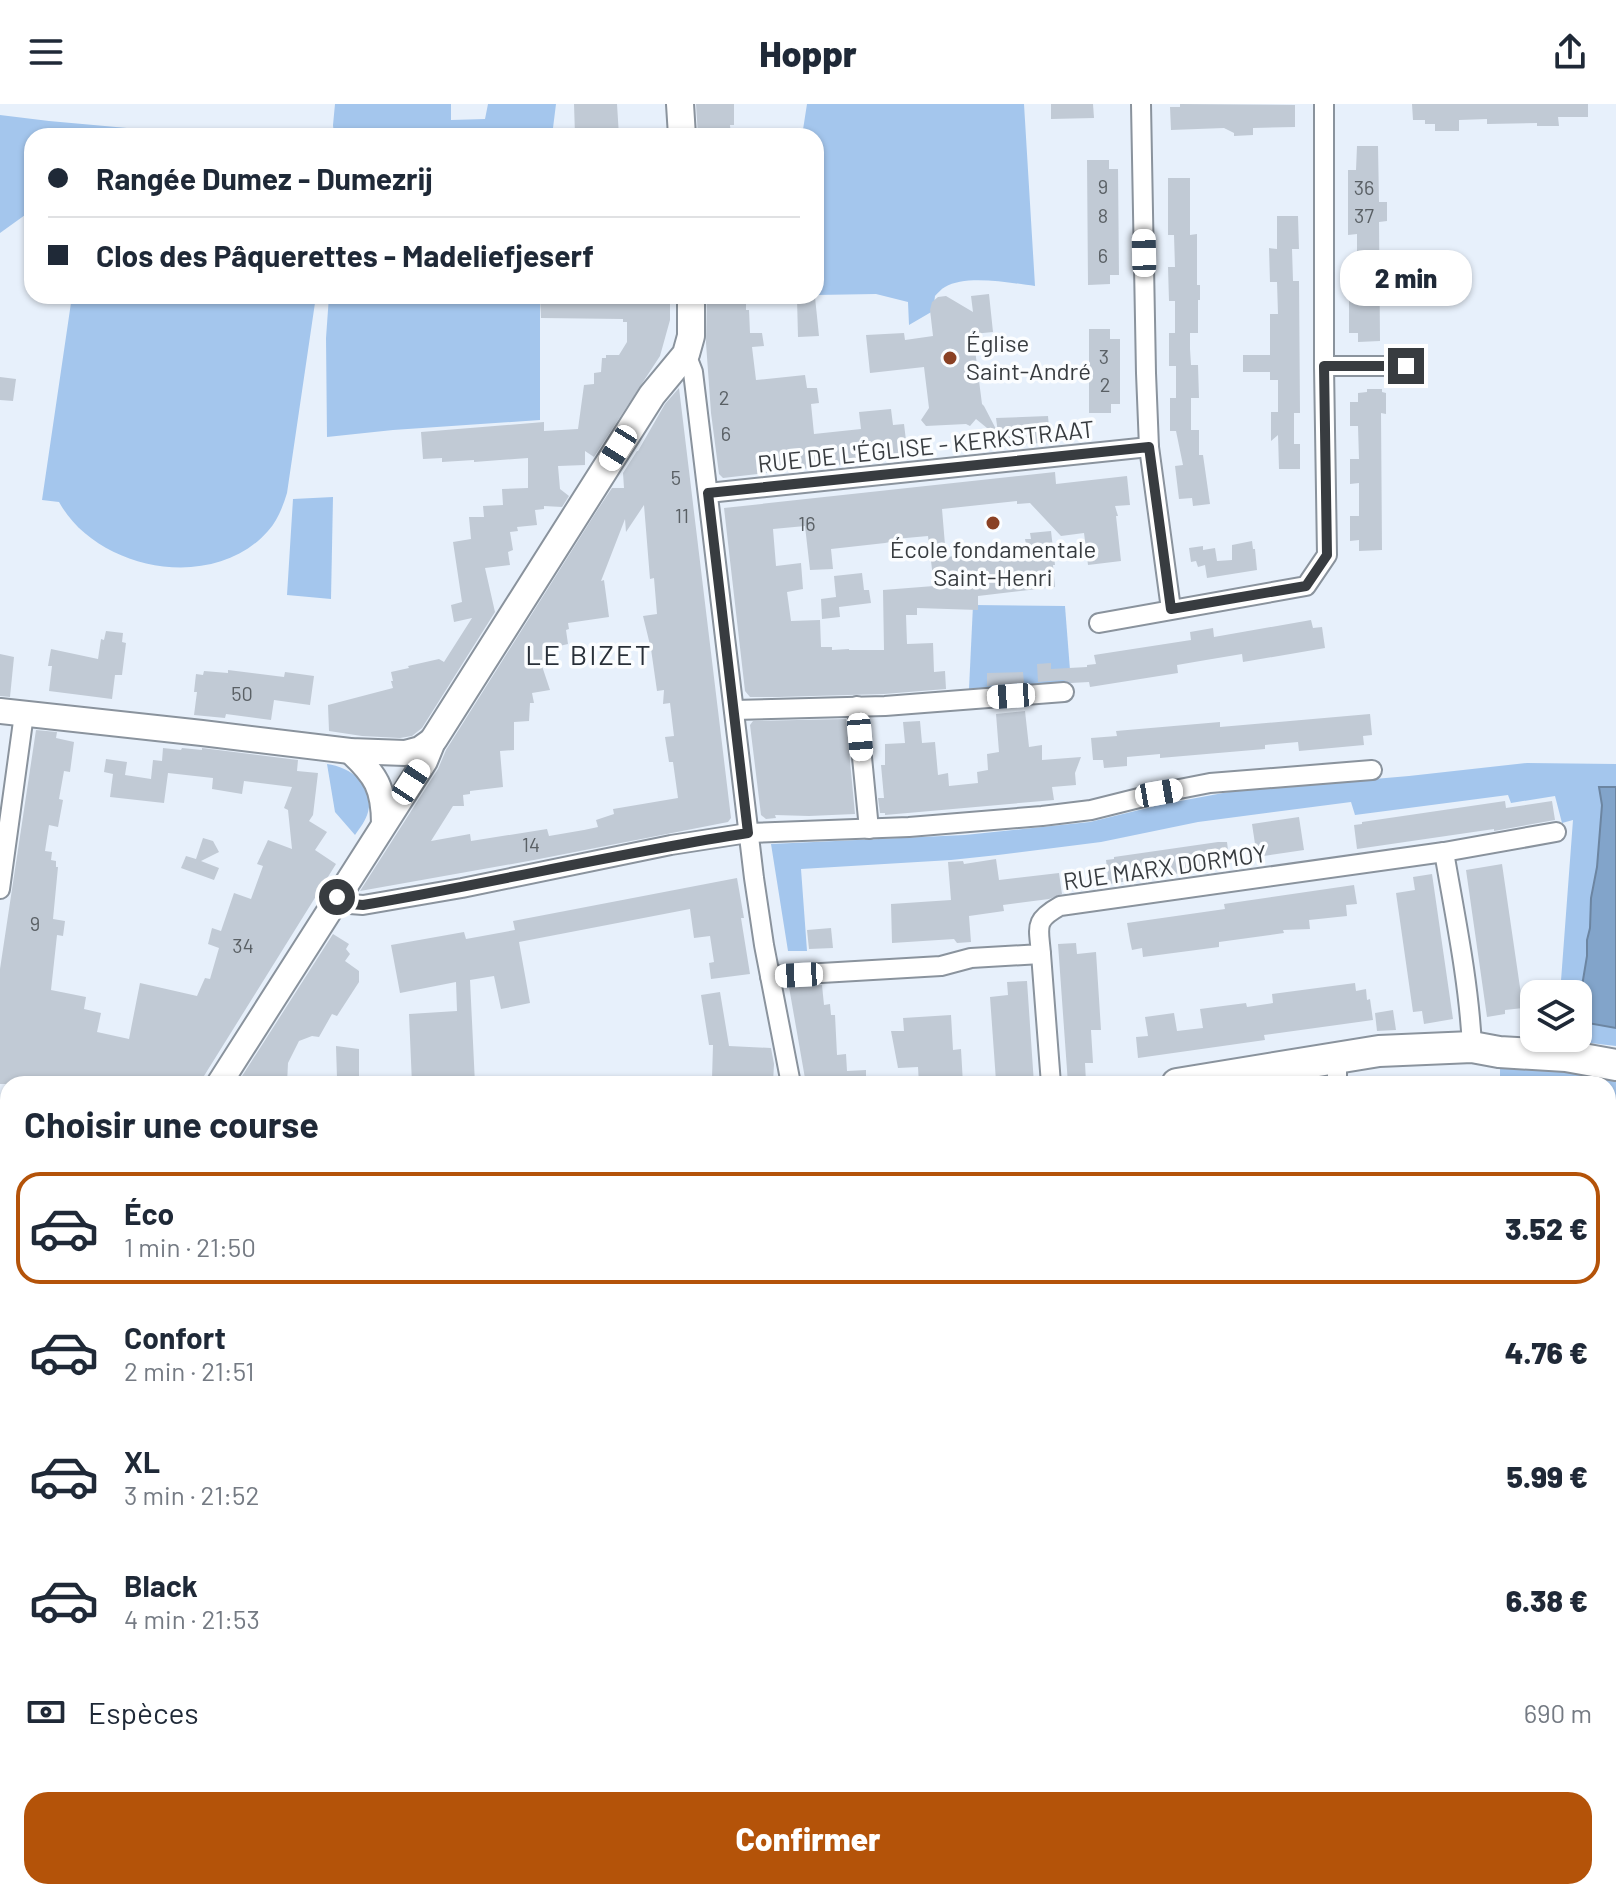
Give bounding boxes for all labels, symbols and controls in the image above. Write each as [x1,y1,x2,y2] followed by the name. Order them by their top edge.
[24,30,68,74] icon: menu
[1548,30,1592,74] icon: share
[759,31,857,74] text: Hoppr
[96,160,433,196] text: Rangée Dumez - Dumezrij
[1098,174,1108,198] house number: 9
[1354,175,1374,199] house number: 36
[1098,203,1108,227] house number: 8
[1354,203,1374,227] house number: 37
[1132,229,1156,277] car
[96,237,594,273] text: Clos des Pâquerettes - Madeliefjeserf
[1098,243,1108,267] house number: 6
[1340,250,1472,306] callout: 2 min
[1375,262,1437,293] text: 2 min
[966,328,1091,385] place label: Église Saint-André
[1099,344,1109,368] house number: 3
[1388,348,1424,384] route end
[941,349,959,367] marker: Église Saint-André
[1100,372,1110,396] house number: 2
[719,385,729,409] house number: 2
[756,413,1096,478] street label: RUE DE L'ÉGLISE - KERKSTRAAT
[595,421,641,475] car
[721,421,731,445] house number: 6
[671,465,681,489] house number: 5
[675,503,689,527] house number: 11
[798,511,816,535] house number: 16
[984,514,1002,532] marker: École fondamentale Saint-Henri
[890,534,1096,591] place label: École fondamentale Saint-Henri
[525,637,653,671] district label: LE BIZET
[231,681,253,705] house number: 50
[986,682,1036,710] car
[846,712,874,762] car
[388,755,434,809] car
[1133,777,1185,809] car
[522,832,540,856] house number: 14
[1061,838,1268,895] street label: RUE MARX DORMOY
[319,879,355,915] route start
[30,911,40,935] house number: 9
[232,933,254,957] house number: 34
[774,962,824,988] car
[1520,980,1592,1052] map controls
[1520,980,1592,1052] button: layers
[24,1102,319,1145] text: Choisir une course
[28,1192,100,1264] icon: car
[124,1195,174,1231] text: Éco
[1505,1210,1588,1246] text: 3.52 €
[124,1231,256,1262] text: 1 min · 21:50
[28,1316,100,1388] icon: car
[124,1319,226,1355] text: Confort
[1505,1334,1588,1370] text: 4.76 €
[124,1355,254,1386] text: 2 min · 21:51
[28,1440,100,1512] icon: car
[124,1443,160,1479] text: XL
[1507,1458,1588,1494] text: 5.99 €
[124,1479,259,1510] text: 3 min · 21:52
[28,1564,100,1636] icon: car
[124,1567,198,1603] text: Black
[1506,1582,1588,1618] text: 6.38 €
[124,1603,260,1634] text: 4 min · 21:53
[24,1690,68,1734] icon: cash
[88,1694,199,1730] text: Espèces
[1524,1697,1592,1728] text: 690 m
[24,1792,1592,1884] button: Confirmer

